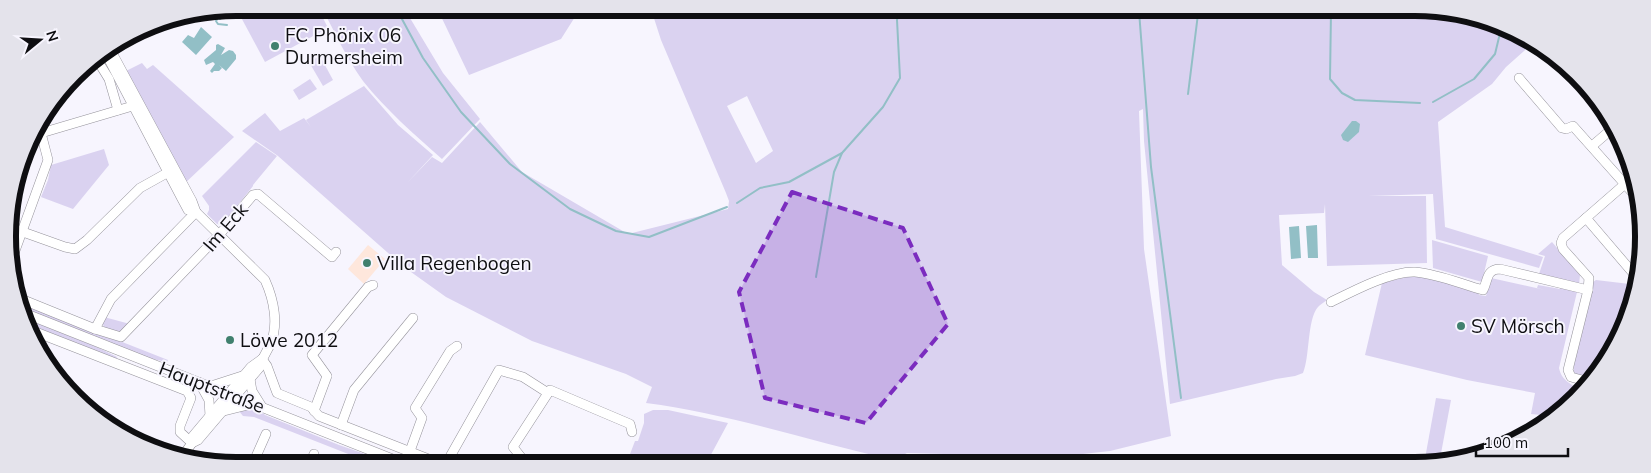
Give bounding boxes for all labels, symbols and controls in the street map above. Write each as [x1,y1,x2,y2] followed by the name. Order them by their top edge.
[15,15,65,65] north arrow
[285,23,403,69] place label: FC Phönix 06 Durmersheim
[42,28,63,44] text: N
[269,40,281,52] marker: FC Phönix 06 Durmersheim
[197,198,253,256] street label: Im Eck
[377,251,532,275] place label: Villa Regenbogen
[361,257,373,269] marker: Villa Regenbogen
[1471,314,1565,338] place label: SV Mörsch
[1455,320,1467,332] marker: SV Mörsch
[240,328,338,352] place label: Löwe 2012
[224,334,236,346] marker: Löwe 2012
[156,356,268,418] street label: Hauptstraße
[1476,426,1568,458] scale bar
[1484,433,1528,452] text: 100 m

